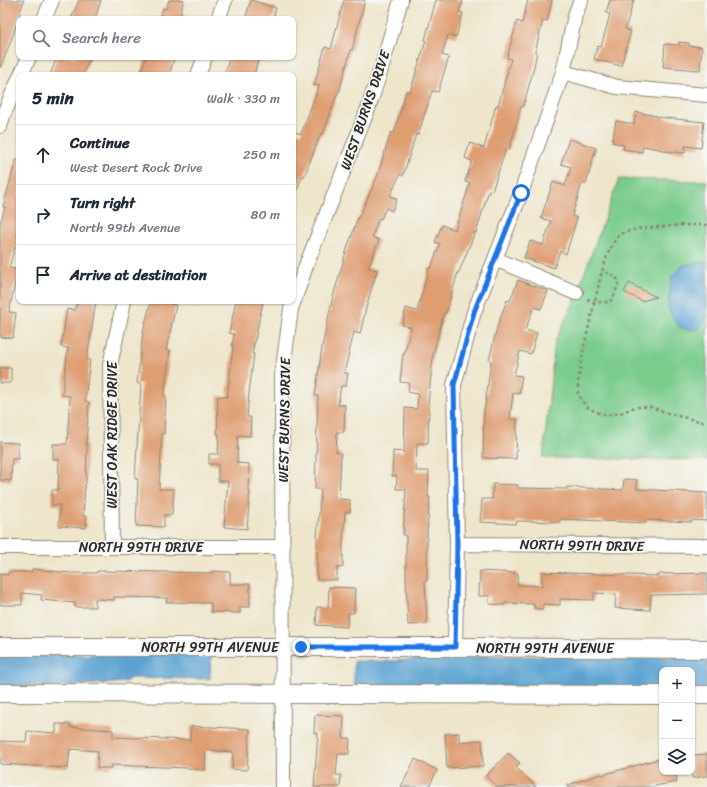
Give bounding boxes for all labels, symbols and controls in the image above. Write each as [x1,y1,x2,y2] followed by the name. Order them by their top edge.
[16,16,296,60] search box
[62,25,141,51] text: Search here
[30,27,52,49] icon: search
[333,46,398,173] street label: WEST BURNS DRIVE
[32,83,74,113] text: 5 min
[207,87,280,110] text: Walk · 330 m
[70,130,130,156] text: Continue
[243,143,280,166] text: 250 m
[32,144,54,166] icon: ahead
[70,156,202,179] text: West Desert Rock Drive
[512,184,530,202] route start
[70,190,135,216] text: Turn right
[251,203,280,226] text: 80 m
[32,204,54,226] icon: right
[70,216,180,239] text: North 99th Avenue
[70,262,207,288] text: Arrive at destination
[32,264,54,286] icon: arrive
[271,356,298,483] street label: WEST BURNS DRIVE
[100,360,125,508] street label: WEST OAK RIDGE DRIVE
[520,532,646,559] street label: NORTH 99TH DRIVE
[79,535,204,560] street label: NORTH 99TH DRIVE
[141,635,280,660] street label: NORTH 99TH AVENUE
[476,636,615,661] street label: NORTH 99TH AVENUE
[292,638,310,656] route end
[659,667,695,775] map controls
[659,667,695,703] button: +
[659,703,695,739] button: −
[659,739,695,775] button: layers

